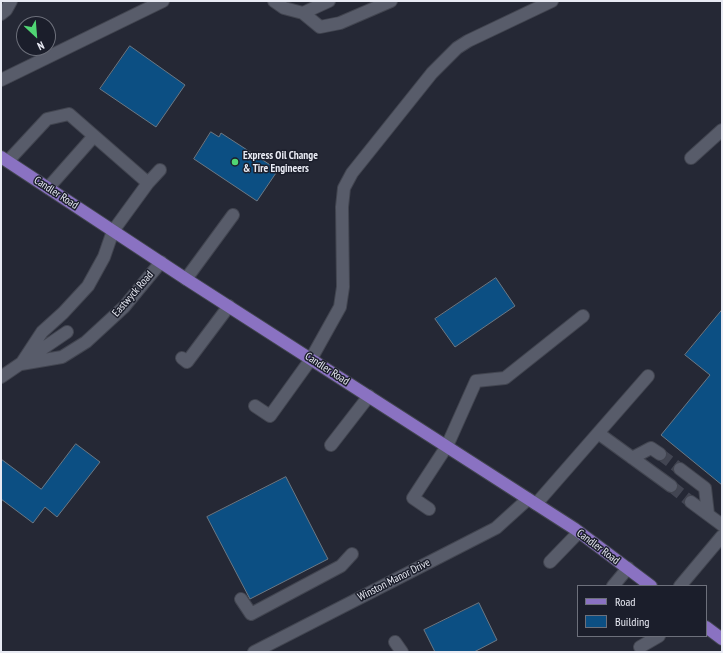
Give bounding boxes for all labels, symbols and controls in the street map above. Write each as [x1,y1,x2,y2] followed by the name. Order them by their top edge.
[16,16,56,56] north arrow
[35,38,47,53] text: N
[243,149,318,175] place label: Express Oil Change & Tire Engineers
[230,157,240,167] marker: Express Oil Change & Tire Engineers
[31,174,81,212] street label: Candler Road
[110,269,156,319] street label: Eastwyck Road
[302,350,352,388] street label: Candler Road
[574,527,622,567] street label: Candler Road
[356,556,432,604] street label: Winston Manor Drive
[577,585,707,637] legend
[615,594,635,609] text: Road
[615,614,650,629] text: Building

